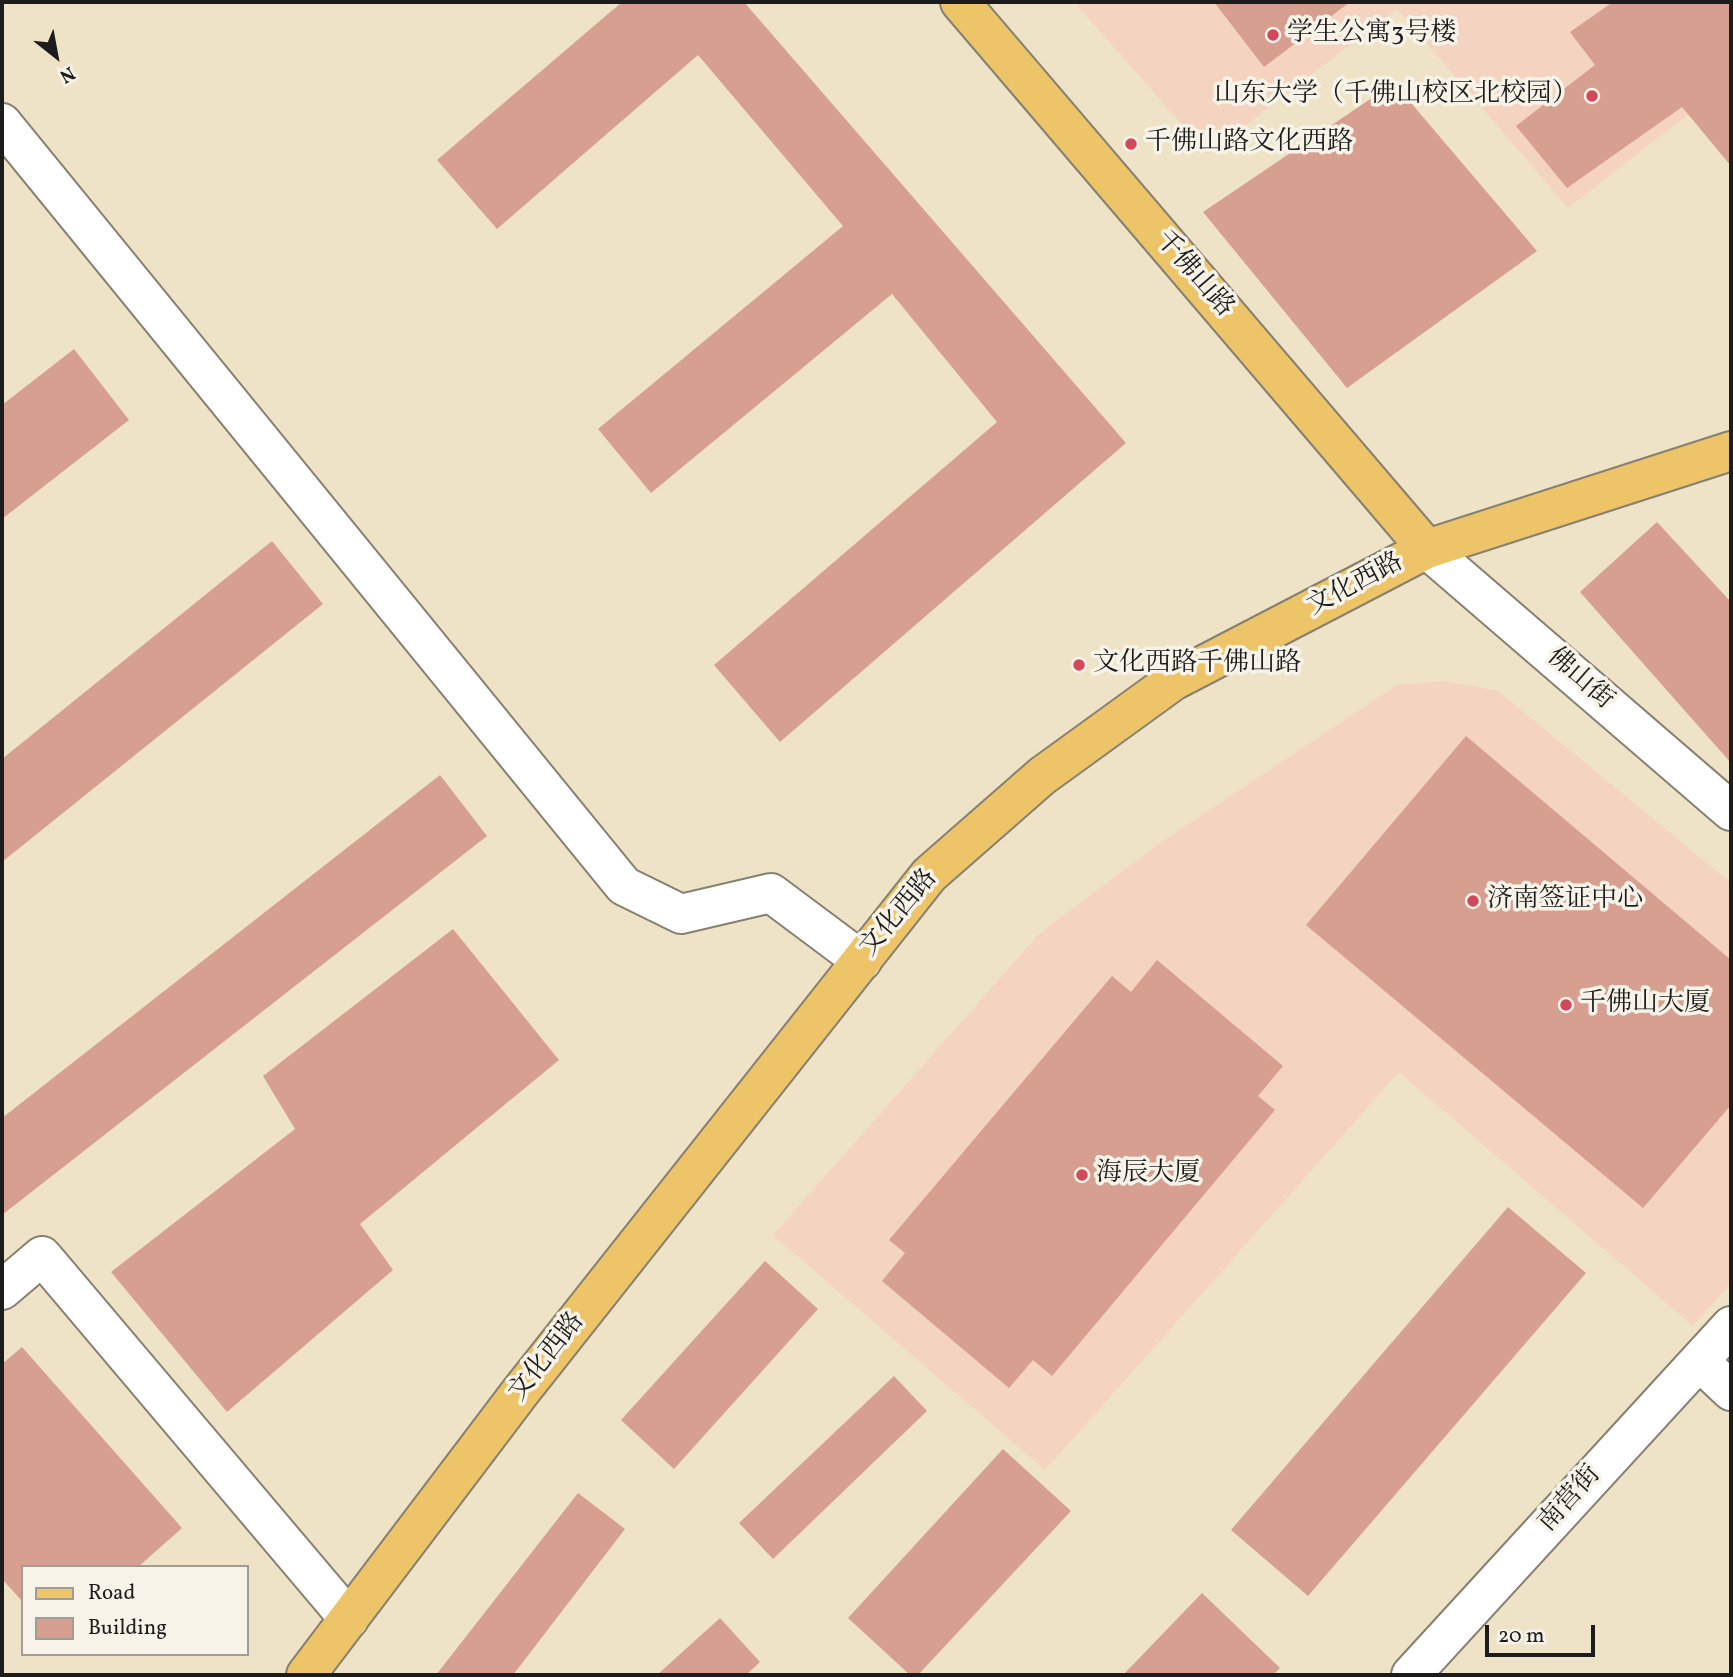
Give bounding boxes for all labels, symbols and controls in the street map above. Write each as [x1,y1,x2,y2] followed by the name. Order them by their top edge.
[1287,19,1456,51] place label: 学生公寓3号楼
[21,21,91,91] north arrow
[1265,27,1281,43] marker: 学生公寓3号楼
[54,59,79,89] text: N
[1214,80,1578,112] place label: 山东大学（千佛山校区北校园）
[1584,88,1600,104] marker: 山东大学（千佛山校区北校园）
[1145,128,1353,160] place label: 千佛山路文化西路
[1123,136,1139,152] marker: 千佛山路文化西路
[1147,226,1239,324] street label: 千佛山路
[1303,548,1409,624] street label: 文化西路
[1539,643,1619,717] street label: 佛山街
[1093,649,1301,681] place label: 文化西路千佛山路
[1071,657,1087,673] marker: 文化西路千佛山路
[855,864,945,964] street label: 文化西路
[1487,885,1643,917] place label: 济南签证中心
[1465,893,1481,909] marker: 济南签证中心
[1580,989,1710,1021] place label: 千佛山大厦
[1558,997,1574,1013] marker: 千佛山大厦
[1096,1159,1200,1191] place label: 海辰大厦
[1074,1167,1090,1183] marker: 海辰大厦
[504,1307,592,1409] street label: 文化西路
[1533,1461,1609,1539] street label: 南营街
[21,1565,248,1656] legend
[88,1579,135,1608] text: Road
[1488,1610,1598,1654] scale bar
[88,1614,167,1643] text: Building
[1498,1622,1544,1651] text: 20 m

